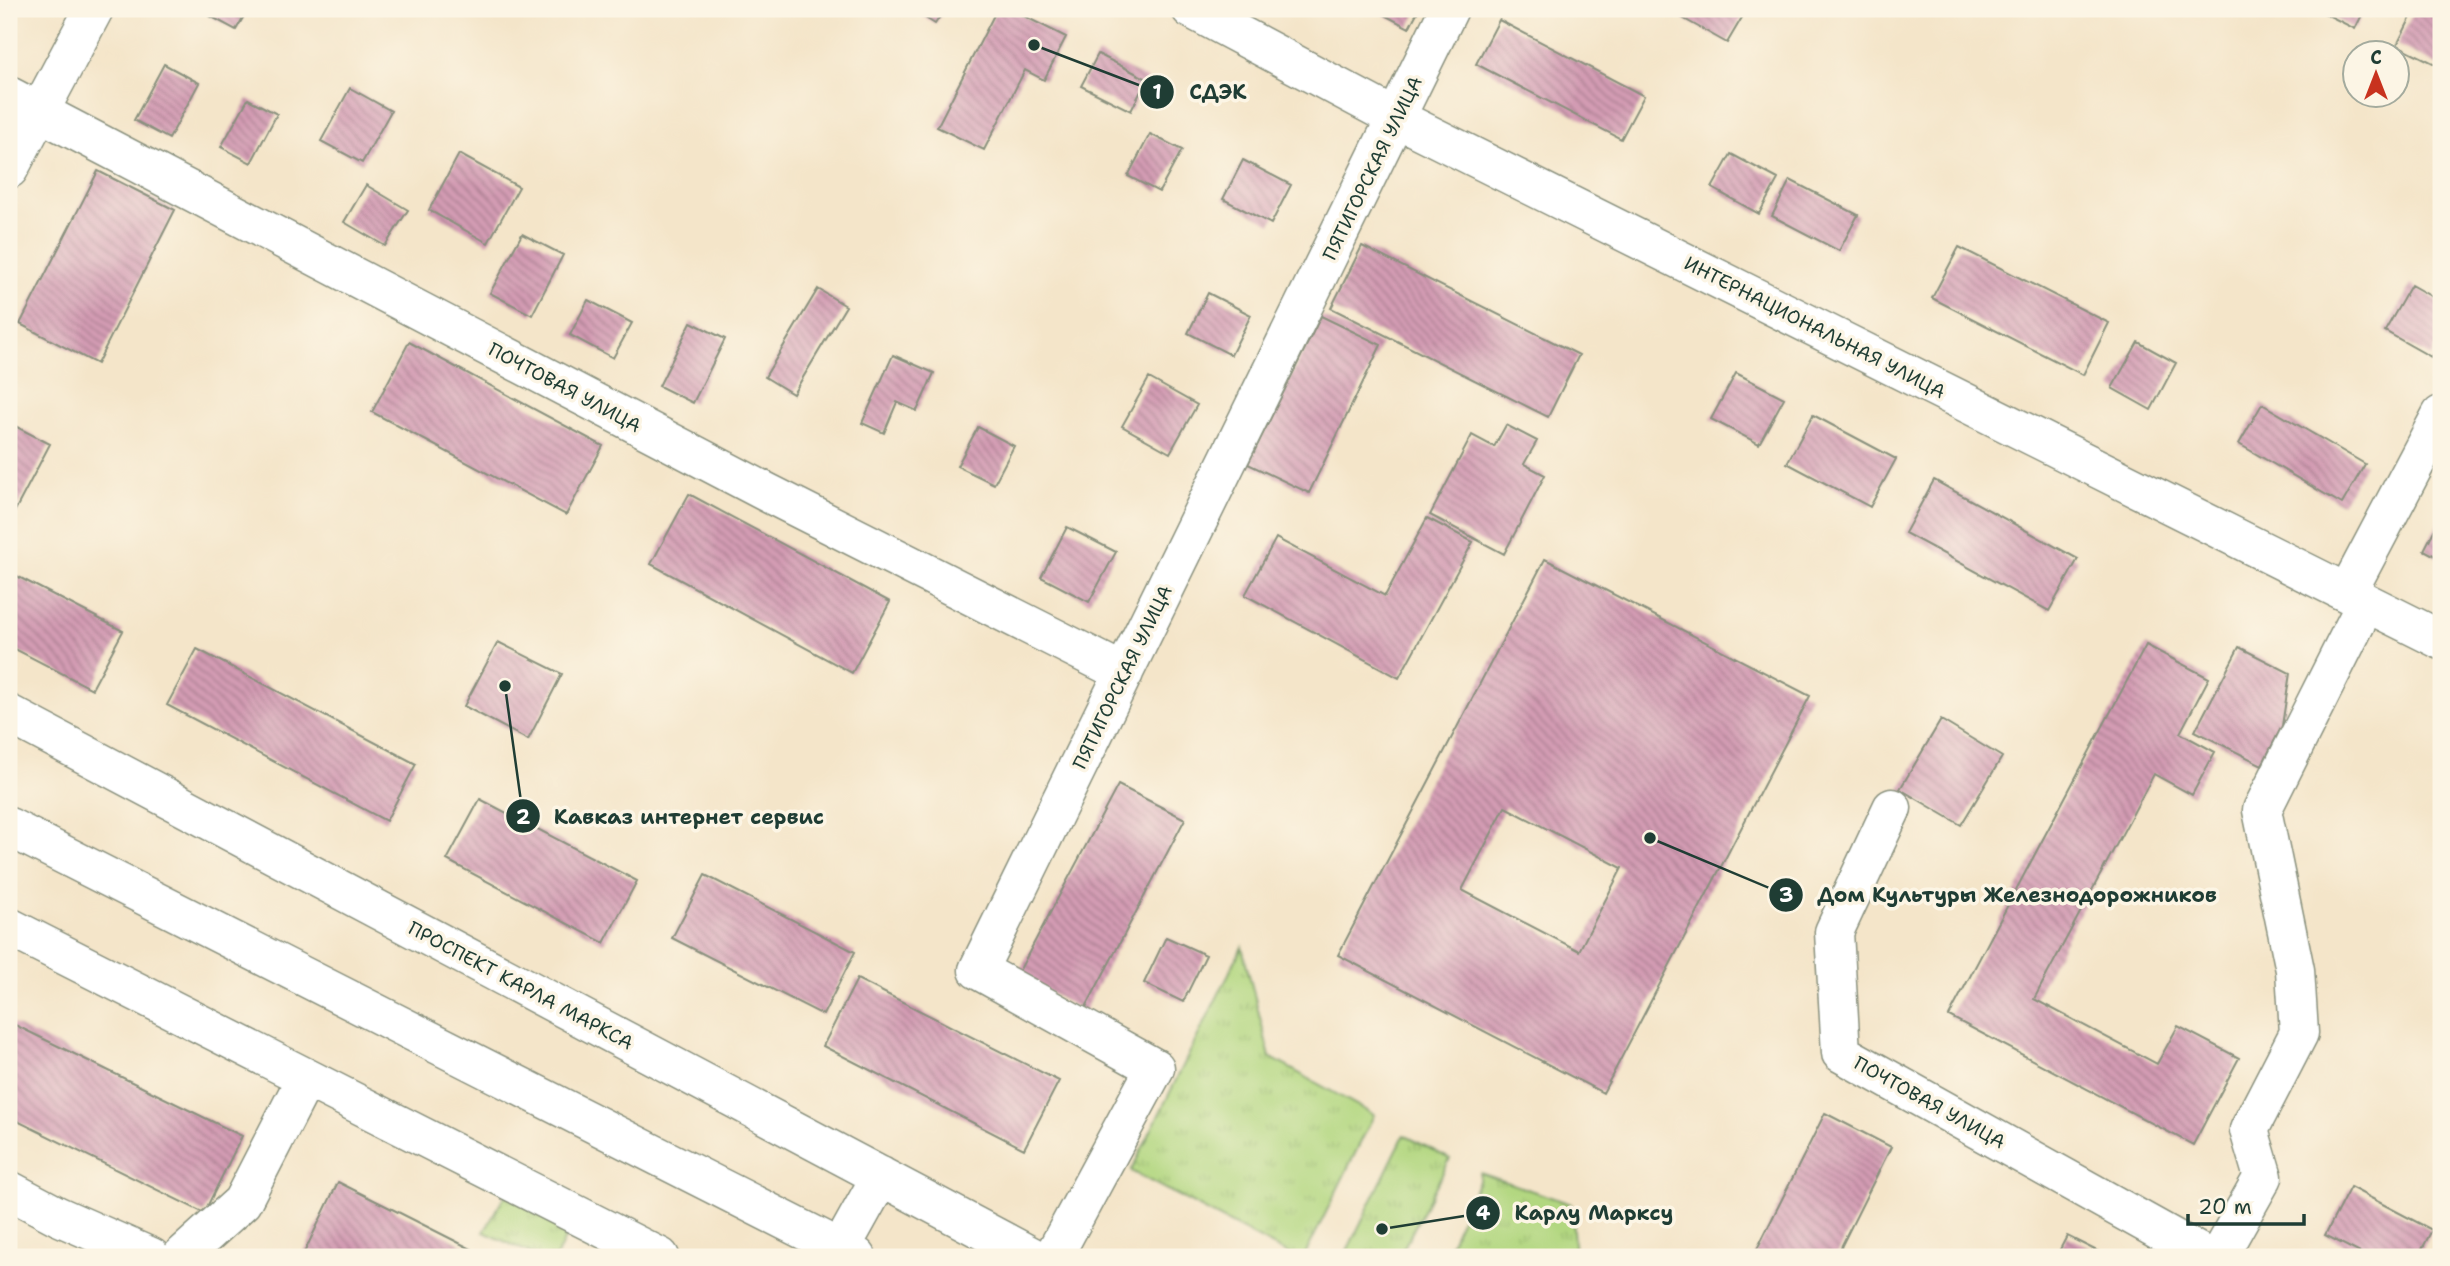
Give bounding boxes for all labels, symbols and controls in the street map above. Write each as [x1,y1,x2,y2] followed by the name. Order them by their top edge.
[2342,38,2412,108] north arrow
[2370,45,2382,70] text: С
[1140,71,1260,113] callout: СДЭК
[1317,72,1428,264] street label: ПЯТИГОРСКАЯ УЛИЦА
[1152,78,1162,106] text: 1
[1189,78,1247,106] text: СДЭК
[1680,251,1950,404] street label: ИНТЕРНАЦИОНАЛЬНАЯ УЛИЦА
[484,337,646,438] street label: ПОЧТОВАЯ УЛИЦА
[1067,581,1178,773] street label: ПЯТИГОРСКАЯ УЛИЦА
[505,795,839,837] callout: Кавказ интернет сервис
[516,803,531,831] text: 2
[554,803,824,831] text: Кавказ интернет сервис
[1768,874,2231,916] callout: Дом Культуры Железнодорожников
[1779,881,1793,909] text: 3
[1817,881,2217,909] text: Дом Культуры Железнодорожников
[404,915,638,1056] street label: ПРОСПЕКТ КАРЛА МАРКСА
[1850,1050,2010,1154] street label: ПОЧТОВАЯ УЛИЦА
[2188,1182,2303,1226] scale bar
[1466,1192,1688,1234] callout: Карлу Марксу
[2198,1193,2252,1221] text: 20 m
[1476,1199,1491,1227] text: 4
[1515,1199,1673,1227] text: Карлу Марксу

